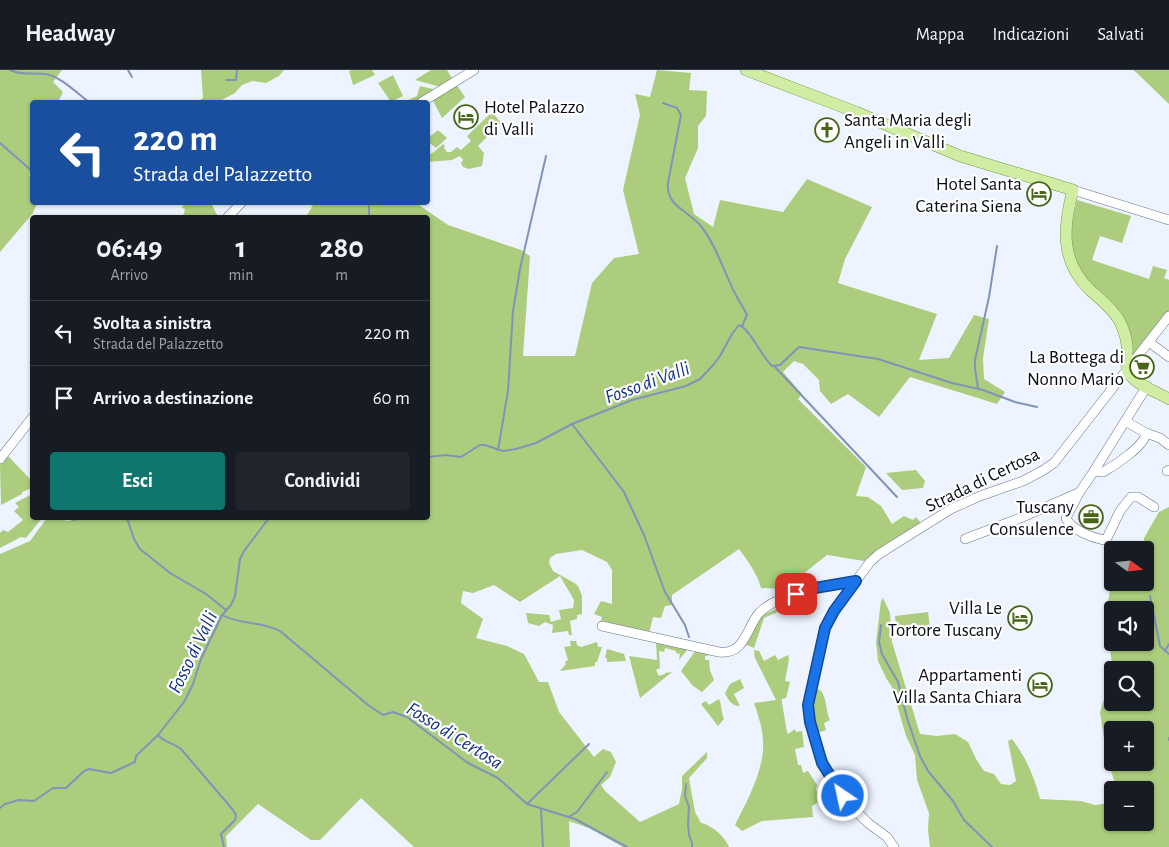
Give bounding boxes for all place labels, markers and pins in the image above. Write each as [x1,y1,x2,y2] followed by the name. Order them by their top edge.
[484,98,585,139] place label: Hotel Palazzo di Valli
[453,104,479,130] hotel icon: Hotel Palazzo di Valli
[844,111,972,152] place label: Santa Maria degli Angeli in Valli
[814,117,840,143] church icon: Santa Maria degli Angeli in Valli
[915,175,1022,216] place label: Hotel Santa Caterina Siena
[1026,181,1052,207] hotel icon: Hotel Santa Caterina Siena
[1027,348,1124,389] place label: La Bottega di Nonno Mario
[1129,354,1155,380] supermarket icon: La Bottega di Nonno Mario
[990,498,1074,539] place label: Tuscany Consulence
[1078,504,1104,530] office icon: Tuscany Consulence
[775,573,817,615] pin
[888,599,1002,640] place label: Villa Le Tortore Tuscany
[1007,605,1033,631] hotel icon: Villa Le Tortore Tuscany
[893,666,1022,707] place label: Appartamenti Villa Santa Chiara
[1027,672,1053,698] hotel icon: Appartamenti Villa Santa Chiara

